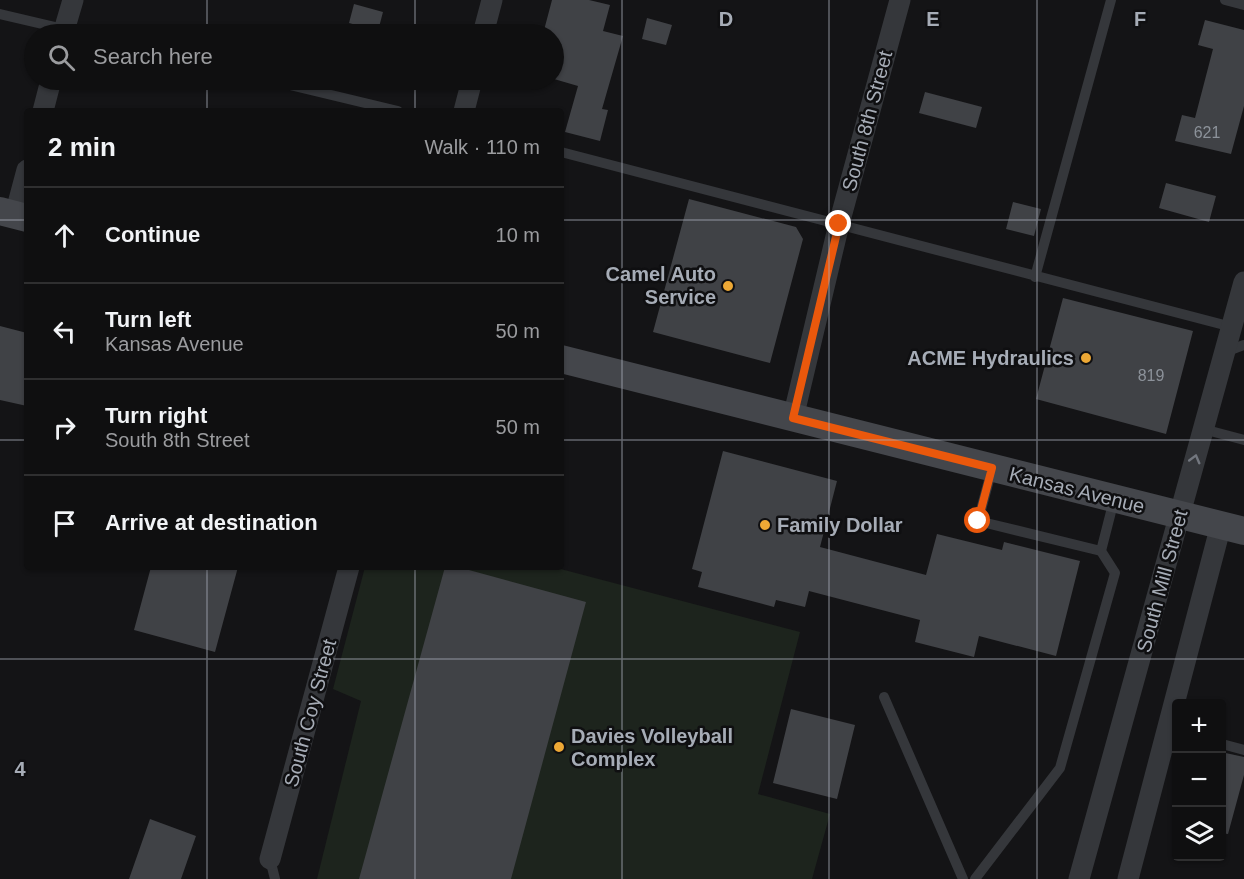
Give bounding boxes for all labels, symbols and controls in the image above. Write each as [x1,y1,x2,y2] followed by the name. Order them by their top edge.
[719,8,733,30] text: D
[926,8,940,30] text: E
[1134,8,1146,30] text: F
[24,24,564,90] search box
[45,41,78,74] icon: search
[93,44,213,69] text: Search here
[838,48,896,194] street label: South 8th Street
[1194,124,1220,141] house number: 621
[48,132,116,162] text: 2 min
[424,136,540,158] text: Walk · 110 m
[825,210,851,236] route end
[48,219,81,252] icon: ahead
[105,222,200,247] text: Continue
[496,224,540,246] text: 10 m
[606,263,716,308] place label: Camel Auto Service
[721,279,735,293] marker: Camel Auto Service
[105,307,191,332] text: Turn left
[48,315,81,348] icon: left
[496,320,540,342] text: 50 m
[105,333,244,355] text: Kansas Avenue
[907,347,1074,369] place label: ACME Hydraulics
[1079,351,1093,365] marker: ACME Hydraulics
[1138,367,1164,384] house number: 819
[105,403,207,428] text: Turn right
[48,411,81,444] icon: right
[496,416,540,438] text: 50 m
[105,429,250,451] text: South 8th Street
[1188,454,1200,465] one-way arrow
[1007,463,1147,517] street label: Kansas Avenue
[48,507,81,540] icon: arrive
[964,507,990,533] route start
[1132,507,1192,655] street label: South Mill Street
[105,510,318,535] text: Arrive at destination
[777,514,903,536] place label: Family Dollar
[758,518,772,532] marker: Family Dollar
[280,636,340,789] street label: South Coy Street
[1172,699,1226,861] map controls
[1172,699,1226,753] button: +
[571,725,733,770] place label: Davies Volleyball Complex
[552,740,566,754] marker: Davies Volleyball Complex
[1172,753,1226,807] button: −
[14,758,26,780] text: 4
[1172,807,1226,861] button: layers

